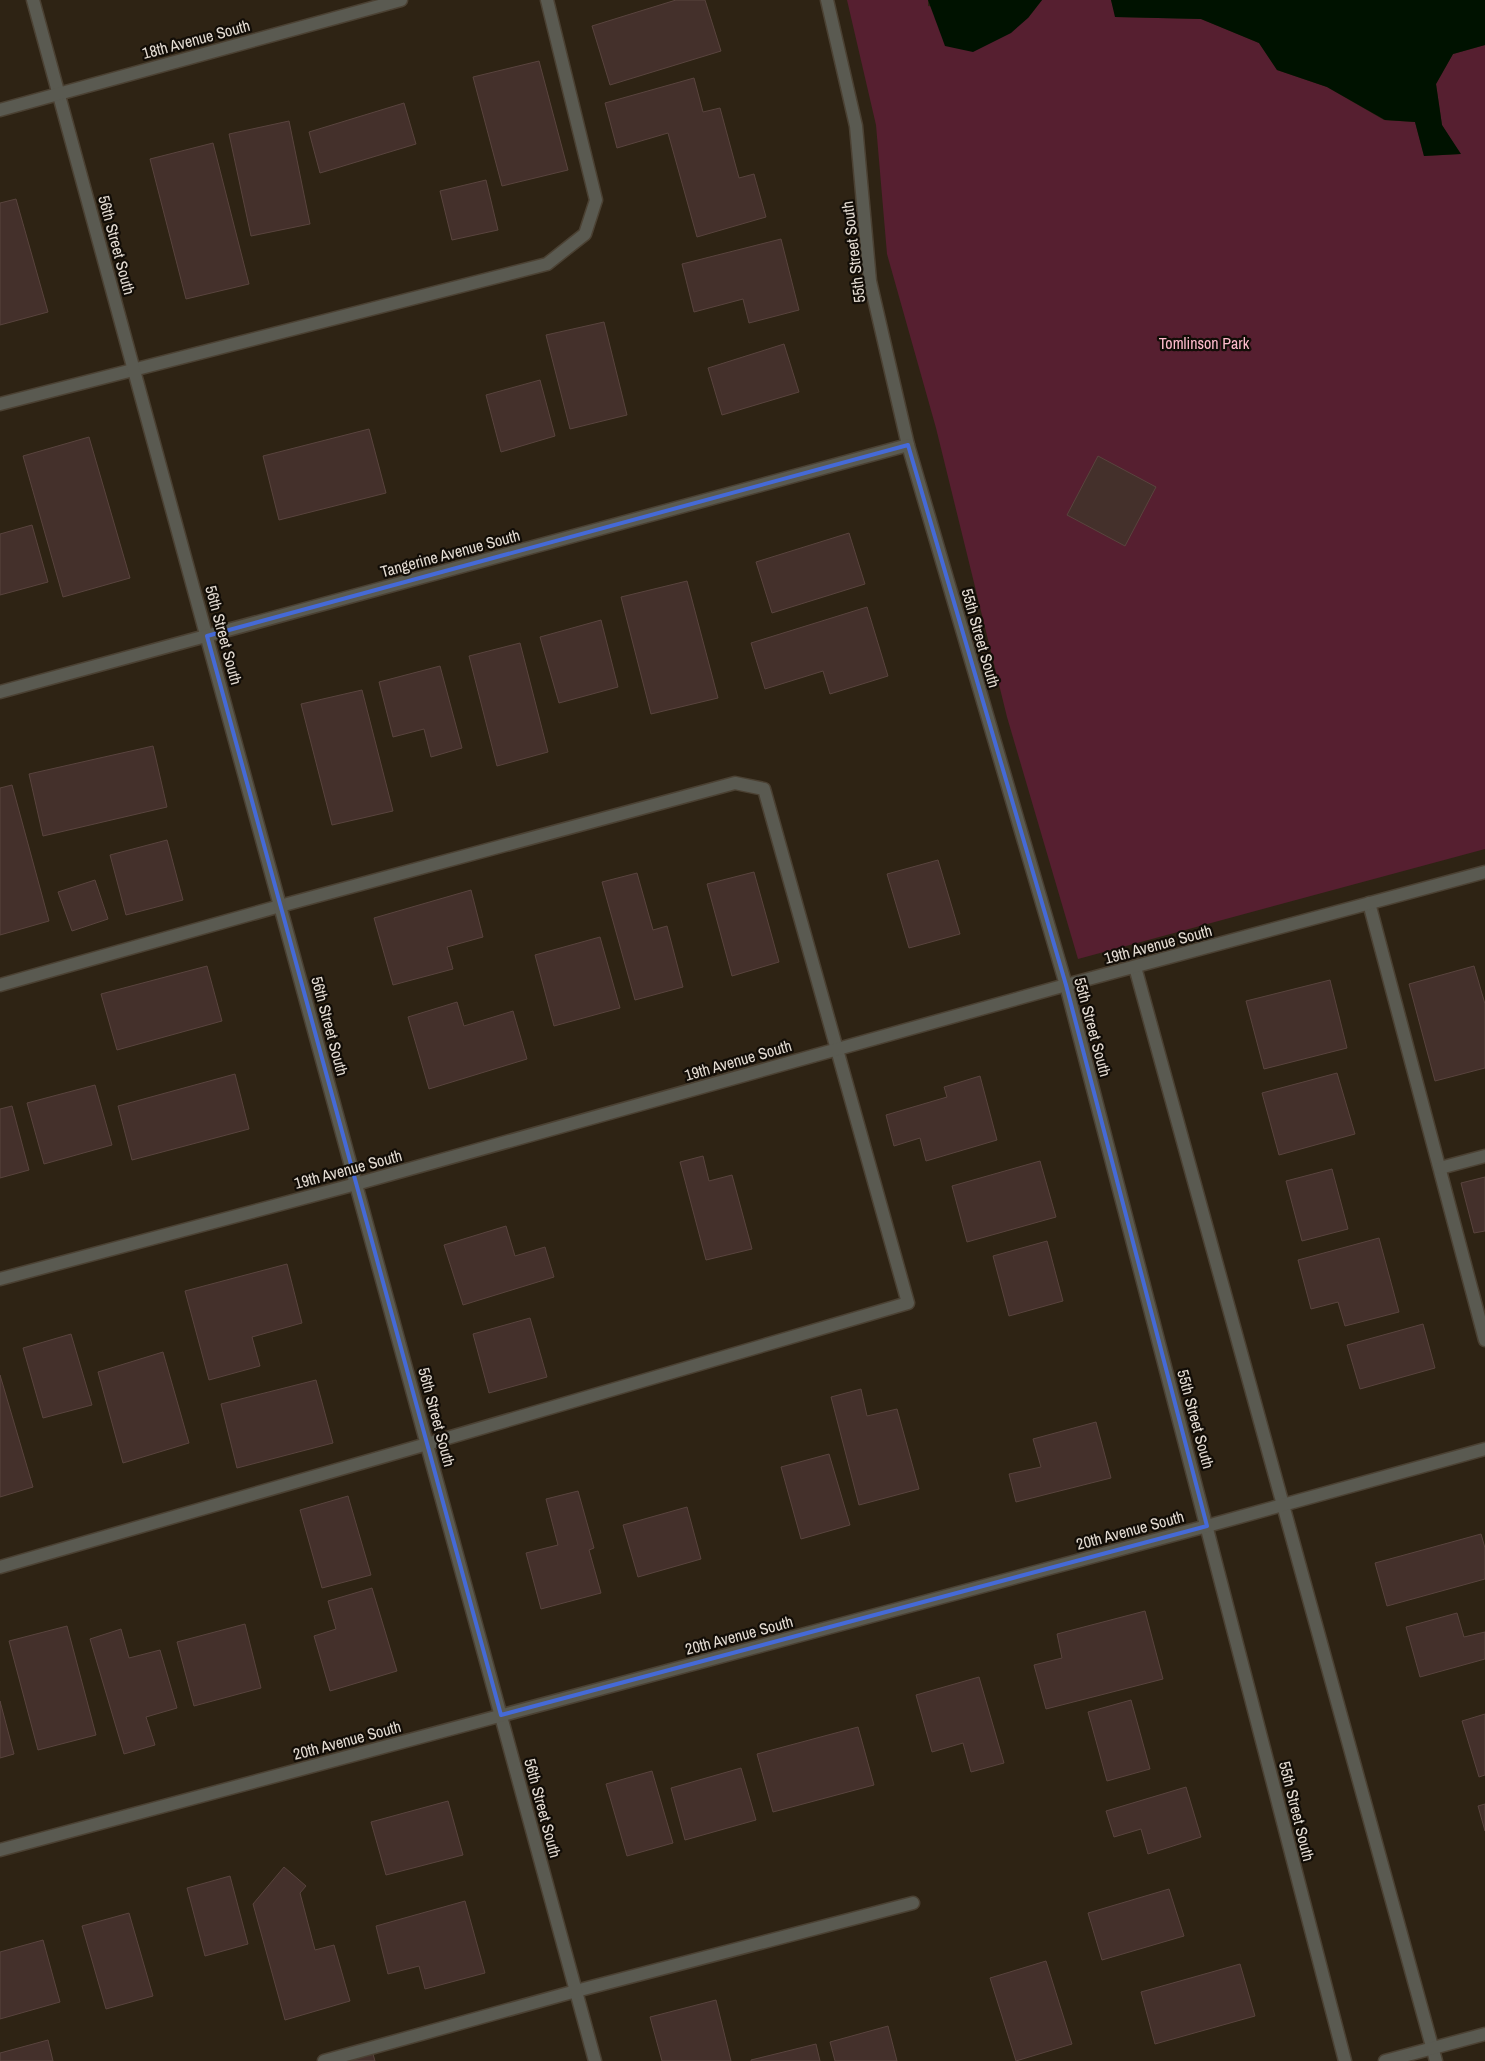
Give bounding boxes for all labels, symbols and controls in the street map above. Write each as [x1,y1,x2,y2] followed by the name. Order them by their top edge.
[140,14,252,64] street label: 18th Avenue South
[93,193,141,297] street label: 56th Street South
[836,200,870,304] street label: 55th Street South
[1159,332,1250,354] park label: Tomlinson Park
[378,524,522,582] street label: Tangerine Avenue South
[200,583,248,687] street label: 56th Street South
[956,586,1006,690] street label: 55th Street South
[1102,919,1214,969] street label: 19th Avenue South
[306,974,354,1078] street label: 56th Street South
[1069,975,1117,1079] street label: 55th Street South
[682,1034,794,1086] street label: 19th Avenue South
[292,1144,404,1194] street label: 19th Avenue South
[413,1365,461,1469] street label: 56th Street South
[1172,1367,1220,1471] street label: 55th Street South
[1074,1505,1186,1555] street label: 20th Avenue South
[683,1610,795,1660] street label: 20th Avenue South
[291,1715,403,1765] street label: 20th Avenue South
[519,1756,567,1860] street label: 56th Street South
[1274,1759,1320,1863] street label: 55th Street South

